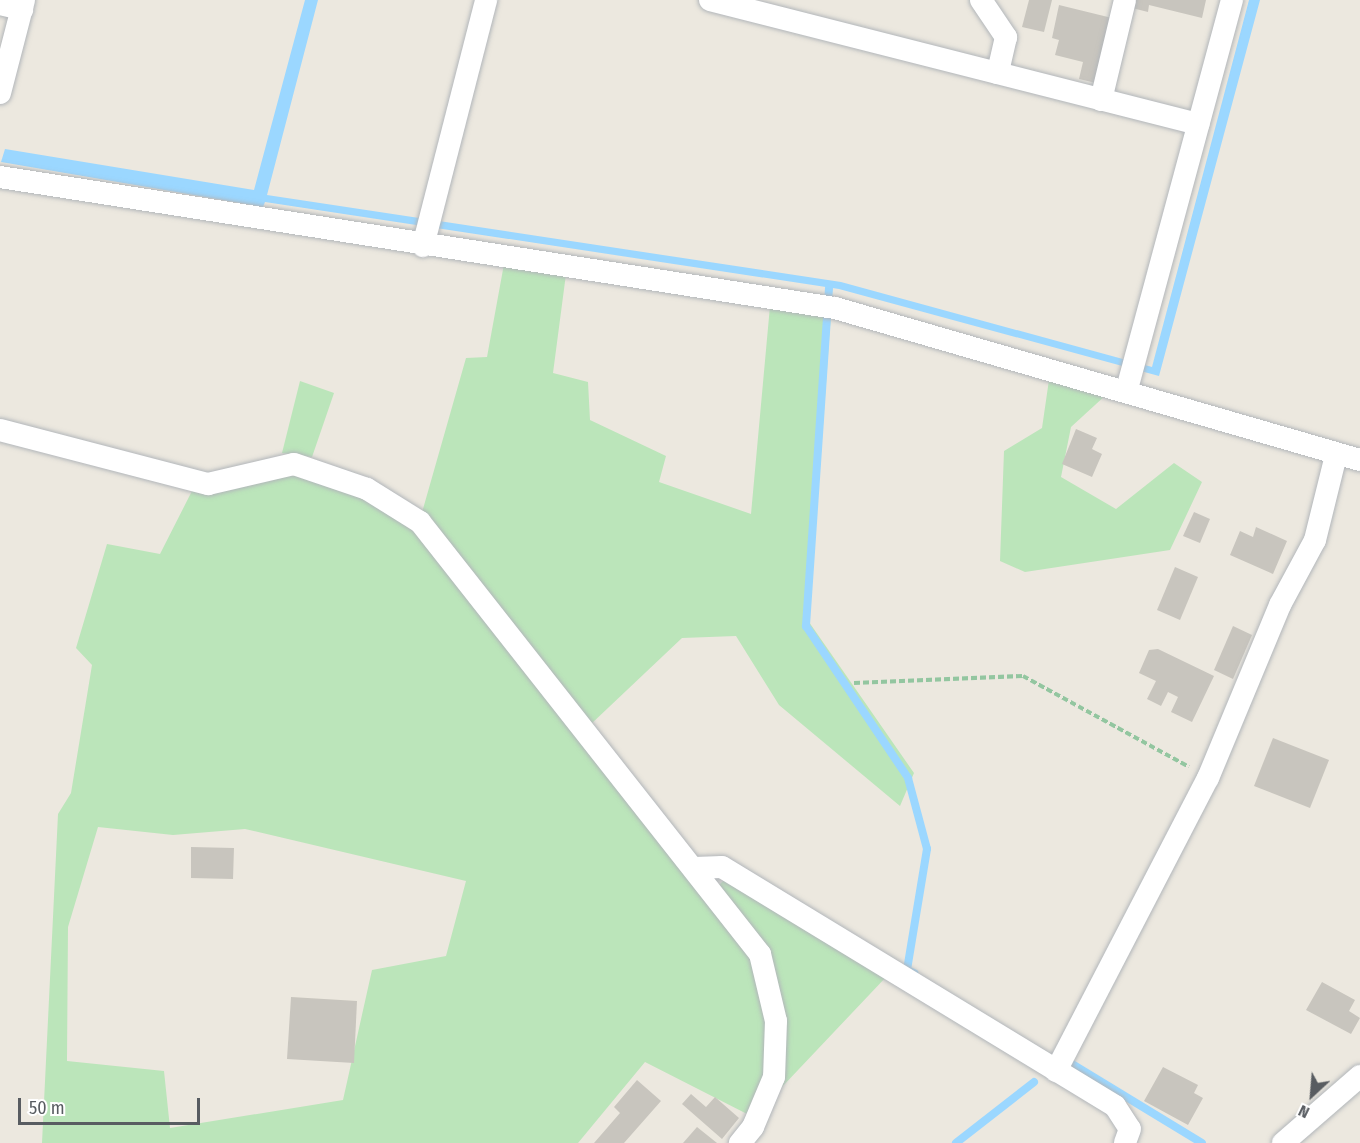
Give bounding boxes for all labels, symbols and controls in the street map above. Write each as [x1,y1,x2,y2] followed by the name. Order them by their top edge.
[1282,1065,1342,1125] north arrow
[21,1086,202,1124] scale bar
[29,1097,65,1119] text: 50 m
[1295,1101,1312,1122] text: N

